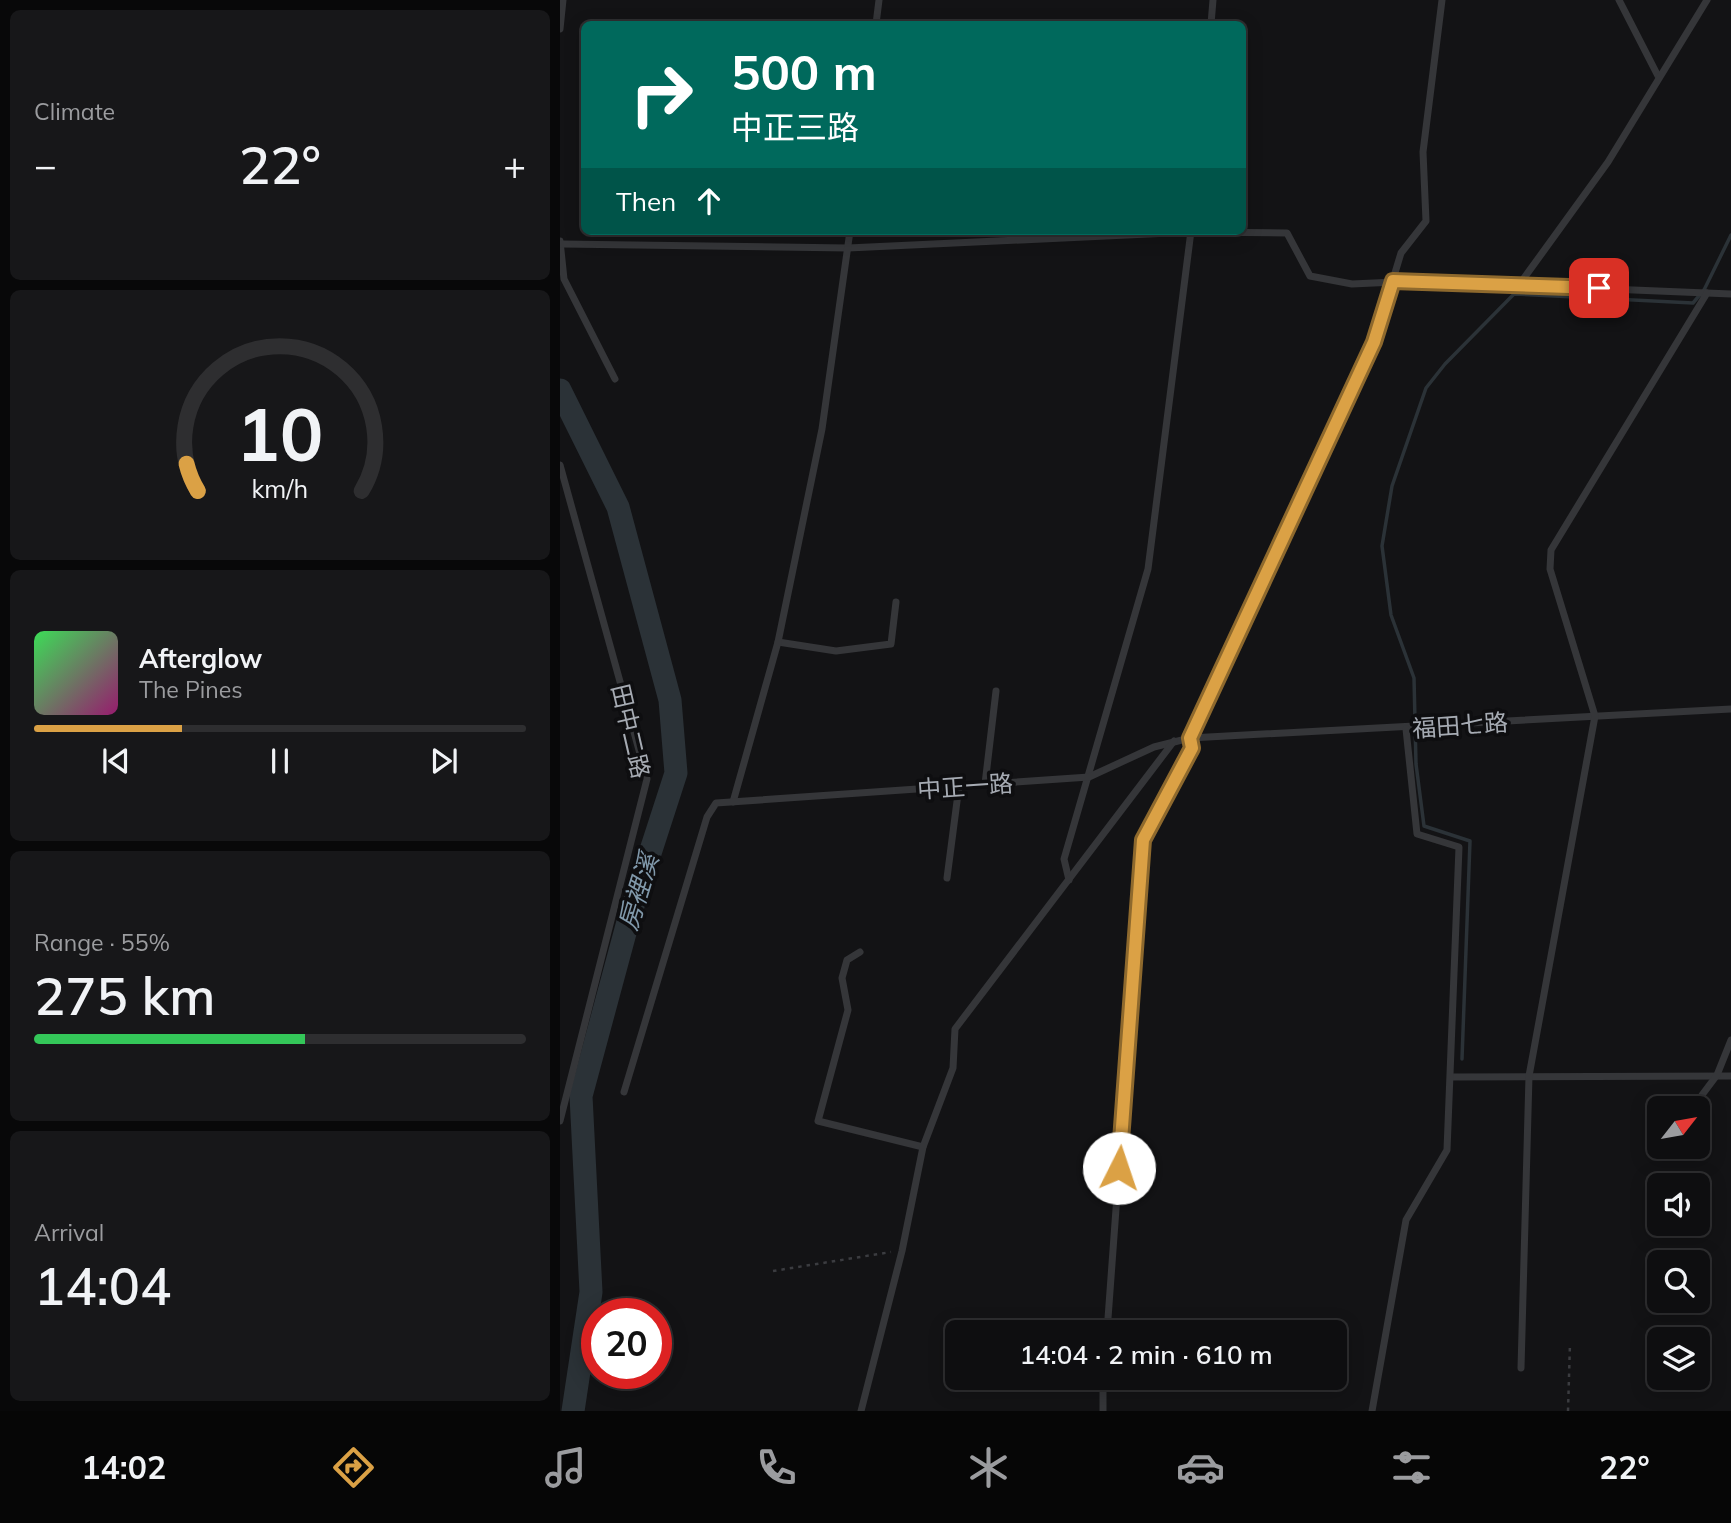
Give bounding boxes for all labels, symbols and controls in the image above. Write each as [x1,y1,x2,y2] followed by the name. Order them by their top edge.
[731,41,877,102] text: 500 m
[616,49,707,140] icon: right
[34,97,115,126] text: Climate
[731,107,859,147] text: 中正三路
[239,132,321,197] text: 22°
[34,141,57,189] text: −
[503,141,526,189] text: +
[690,182,728,220] icon: ahead
[616,185,676,218] text: Then
[1569,258,1629,318] pin
[1580,269,1618,307] icon: arrive
[236,389,324,480] text: 10
[252,473,308,504] text: km/h
[139,642,262,675] text: Afterglow
[139,675,243,704] text: The Pines
[606,681,656,781] street label: 田中二路
[1411,707,1509,743] street label: 福田七路
[97,742,135,780] icon: previous
[261,742,299,780] icon: pause
[425,742,463,780] icon: next
[916,768,1014,804] street label: 中正一路
[611,846,666,934] water label: 房裡溪
[34,928,170,957] text: Range · 55%
[34,963,215,1028] text: 275 km
[1647,1096,1710,1158] north arrow
[1647,1096,1710,1390] map controls
[1082,1131,1156,1205] position arrow
[1647,1173,1710,1236] button: sound
[34,1218,104,1247] text: Arrival
[1647,1250,1710,1313] button: search
[34,1253,171,1318] text: 14:04
[581,1298,672,1389] speed limit sign: 20
[1647,1327,1710,1390] button: layers
[1019,1338,1273,1371] text: 14:04 · 2 min · 610 m
[329,1443,378,1492] icon: directions
[541,1443,590,1492] icon: music
[752,1443,801,1492] icon: phone
[964,1443,1013,1492] icon: climate
[1176,1443,1225,1492] icon: car
[1387,1443,1436,1492] icon: filters
[81,1447,166,1487] text: 14:02
[1599,1447,1650,1487] text: 22°

